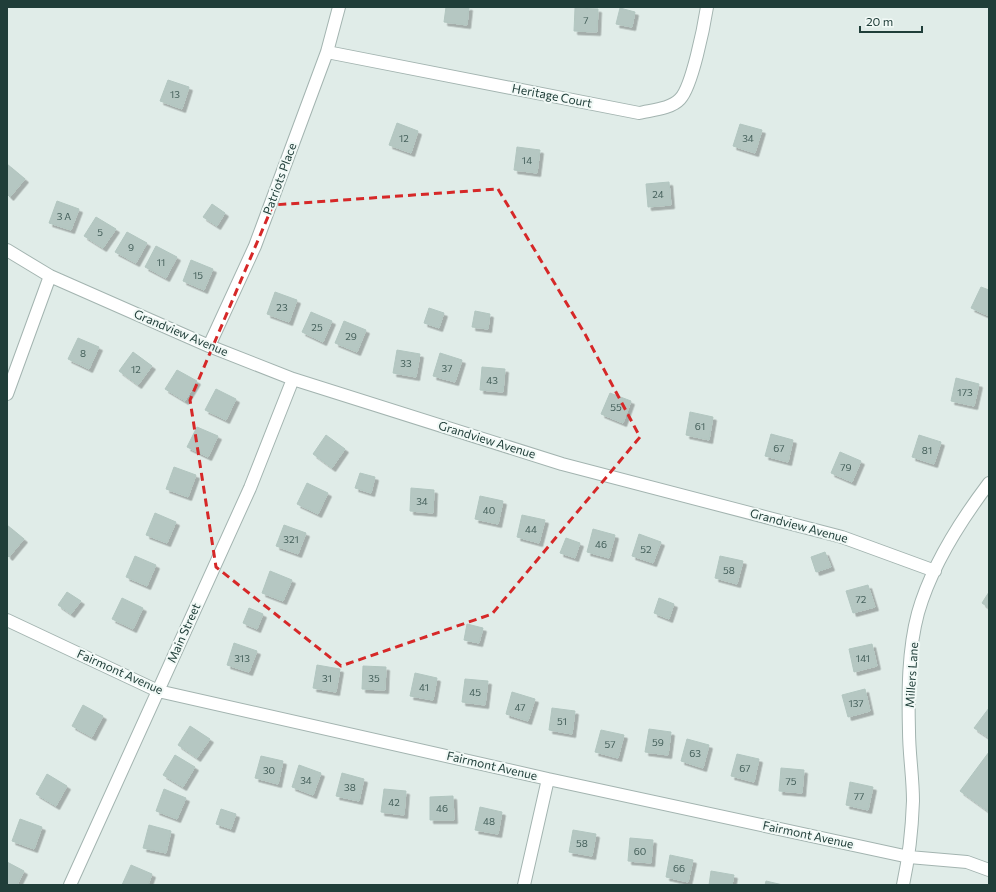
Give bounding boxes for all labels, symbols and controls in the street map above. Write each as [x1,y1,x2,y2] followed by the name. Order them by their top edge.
[860,8,922,34] scale bar
[583,14,589,26] house number: 7
[866,14,893,28] text: 20 m
[511,80,593,110] street label: Heritage Court
[170,88,180,100] house number: 13
[399,132,409,144] house number: 12
[742,132,754,144] house number: 34
[260,141,299,217] street label: Patriots Place
[522,154,532,166] house number: 14
[652,188,664,200] house number: 24
[57,210,71,222] house number: 3 A
[97,226,103,238] house number: 5
[128,241,134,253] house number: 9
[157,256,165,268] house number: 11
[193,269,203,281] house number: 15
[276,301,288,313] house number: 23
[132,306,231,358] street label: Grandview Avenue
[311,321,323,333] house number: 25
[345,330,357,342] house number: 29
[80,347,86,359] house number: 8
[400,357,412,369] house number: 33
[442,362,452,374] house number: 37
[131,363,141,375] house number: 12
[486,374,498,386] house number: 43
[957,386,973,398] house number: 173
[610,401,622,413] house number: 55
[437,418,538,460] street label: Grandview Avenue
[695,420,705,432] house number: 61
[773,442,785,454] house number: 67
[922,444,932,456] house number: 81
[840,461,852,473] house number: 79
[416,495,428,507] house number: 34
[483,504,495,516] house number: 40
[749,505,850,545] street label: Grandview Avenue
[525,523,537,535] house number: 44
[283,533,299,545] house number: 321
[595,538,607,550] house number: 46
[640,543,652,555] house number: 52
[723,564,735,576] house number: 58
[856,593,867,605] house number: 72
[164,601,202,665] street label: Main Street
[902,642,920,708] street label: Millers Lane
[75,646,166,696] street label: Fairmont Avenue
[234,652,250,664] house number: 313
[856,652,870,664] house number: 141
[322,672,332,684] house number: 31
[368,672,380,684] house number: 35
[419,681,429,693] house number: 41
[469,686,481,698] house number: 45
[848,697,864,709] house number: 137
[514,701,526,713] house number: 47
[557,715,567,727] house number: 51
[652,736,664,748] house number: 59
[604,738,616,750] house number: 57
[689,747,701,759] house number: 63
[446,748,539,782] street label: Fairmont Avenue
[739,762,751,774] house number: 67
[263,764,275,776] house number: 30
[300,774,312,786] house number: 34
[786,775,797,787] house number: 75
[344,781,356,793] house number: 38
[854,790,864,802] house number: 77
[388,796,400,808] house number: 42
[436,802,448,814] house number: 46
[483,815,495,827] house number: 48
[761,818,855,850] street label: Fairmont Avenue
[576,837,588,849] house number: 58
[634,845,646,857] house number: 60
[673,862,685,874] house number: 66

